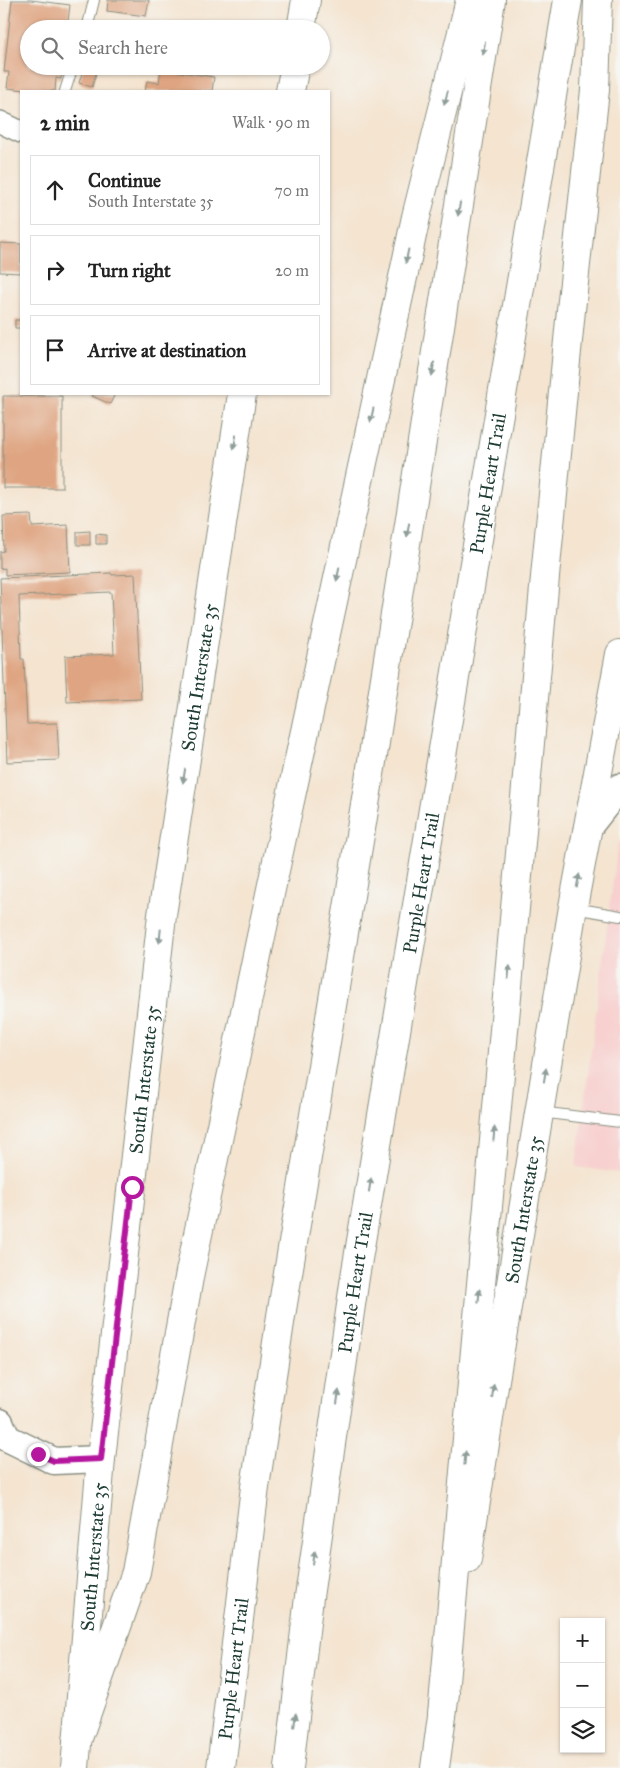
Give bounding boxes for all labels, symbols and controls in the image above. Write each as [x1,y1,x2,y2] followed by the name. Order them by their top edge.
[20,20,330,75] search box
[38,34,66,62] icon: search
[78,36,168,59] text: Search here
[479,41,487,57] one-way arrow
[442,91,450,106] one-way arrow
[40,110,90,136] text: 2 min
[232,113,310,132] text: Walk · 90 m
[88,169,161,192] text: Continue
[41,176,69,204] icon: ahead
[274,181,309,200] text: 70 m
[88,192,214,211] text: South Interstate 35
[454,201,462,217] one-way arrow
[403,249,411,264] one-way arrow
[41,256,69,284] icon: right
[88,259,171,282] text: Turn right
[275,261,309,280] text: 20 m
[41,336,69,364] icon: arrive
[88,339,246,362] text: Arrive at destination
[429,362,437,378] one-way arrow
[368,407,376,423] one-way arrow
[465,410,511,556] street label: Purple Heart Trail
[230,434,238,450] one-way arrow
[404,522,412,538] one-way arrow
[334,566,342,581] one-way arrow
[176,602,222,753] street label: South Interstate 35
[179,768,187,784] one-way arrow
[398,810,444,955] street label: Purple Heart Trail
[574,872,582,888] one-way arrow
[156,929,164,945] one-way arrow
[505,964,513,980] one-way arrow
[124,1004,164,1155] street label: South Interstate 35
[541,1067,549,1083] one-way arrow
[490,1126,498,1142] one-way arrow
[500,1134,547,1285] street label: South Interstate 35
[121,1176,144,1199] route start
[367,1177,375,1193] one-way arrow
[333,1209,378,1355] street label: Purple Heart Trail
[476,1287,484,1303] one-way arrow
[489,1383,497,1399] one-way arrow
[334,1389,342,1405] one-way arrow
[27,1443,50,1466] route end
[461,1449,469,1465] one-way arrow
[76,1481,111,1632] street label: South Interstate 35
[311,1550,319,1566] one-way arrow
[214,1596,254,1741] street label: Purple Heart Trail
[560,1618,605,1753] map controls
[560,1618,605,1663] button: +
[560,1663,605,1708] button: −
[560,1708,605,1753] button: layers
[291,1711,299,1727] one-way arrow

